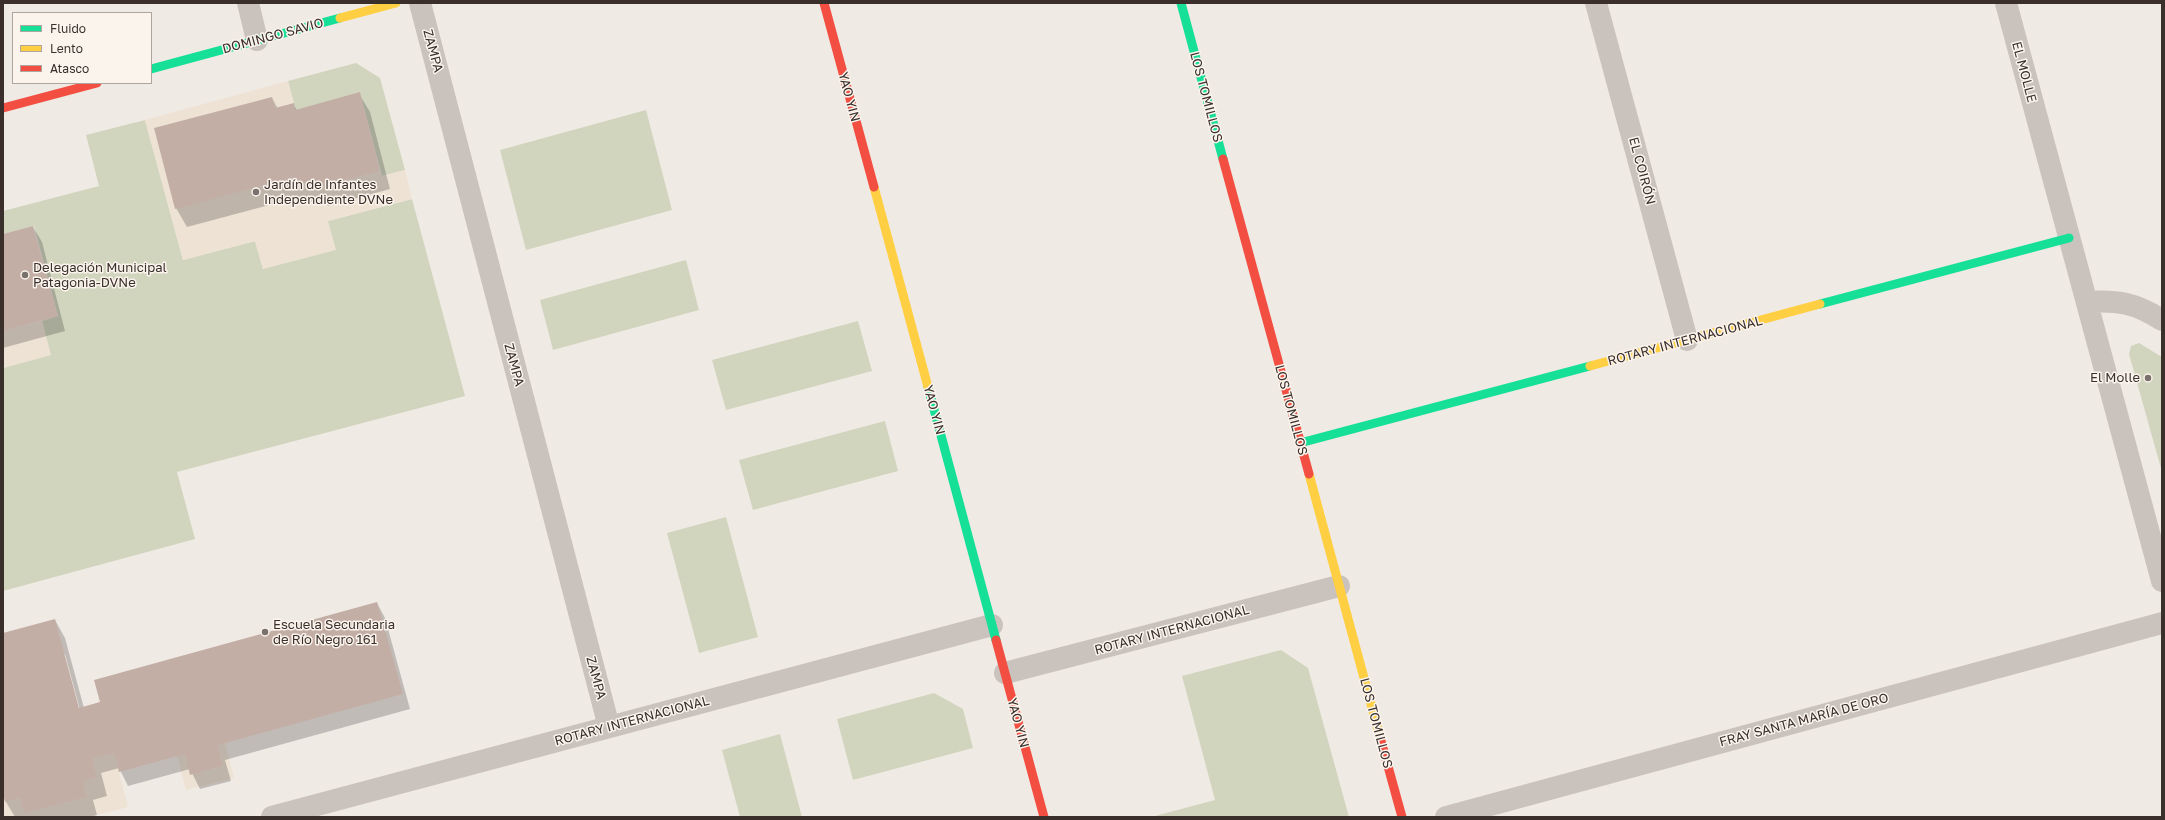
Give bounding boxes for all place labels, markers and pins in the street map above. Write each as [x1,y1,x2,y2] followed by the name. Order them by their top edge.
[264,177,393,208] place label: Jardín de Infantes Independiente DVNe
[251,187,261,197] marker: Jardín de Infantes Independiente DVNe
[33,260,167,291] place label: Delegación Municipal Patagonia-DVNe
[20,270,30,280] marker: Delegación Municipal Patagonia-DVNe
[2090,370,2140,386] place label: El Molle
[2143,373,2153,383] marker: El Molle
[273,617,395,648] place label: Escuela Secundaria de Río Negro 161
[260,627,270,637] marker: Escuela Secundaria de Río Negro 161

